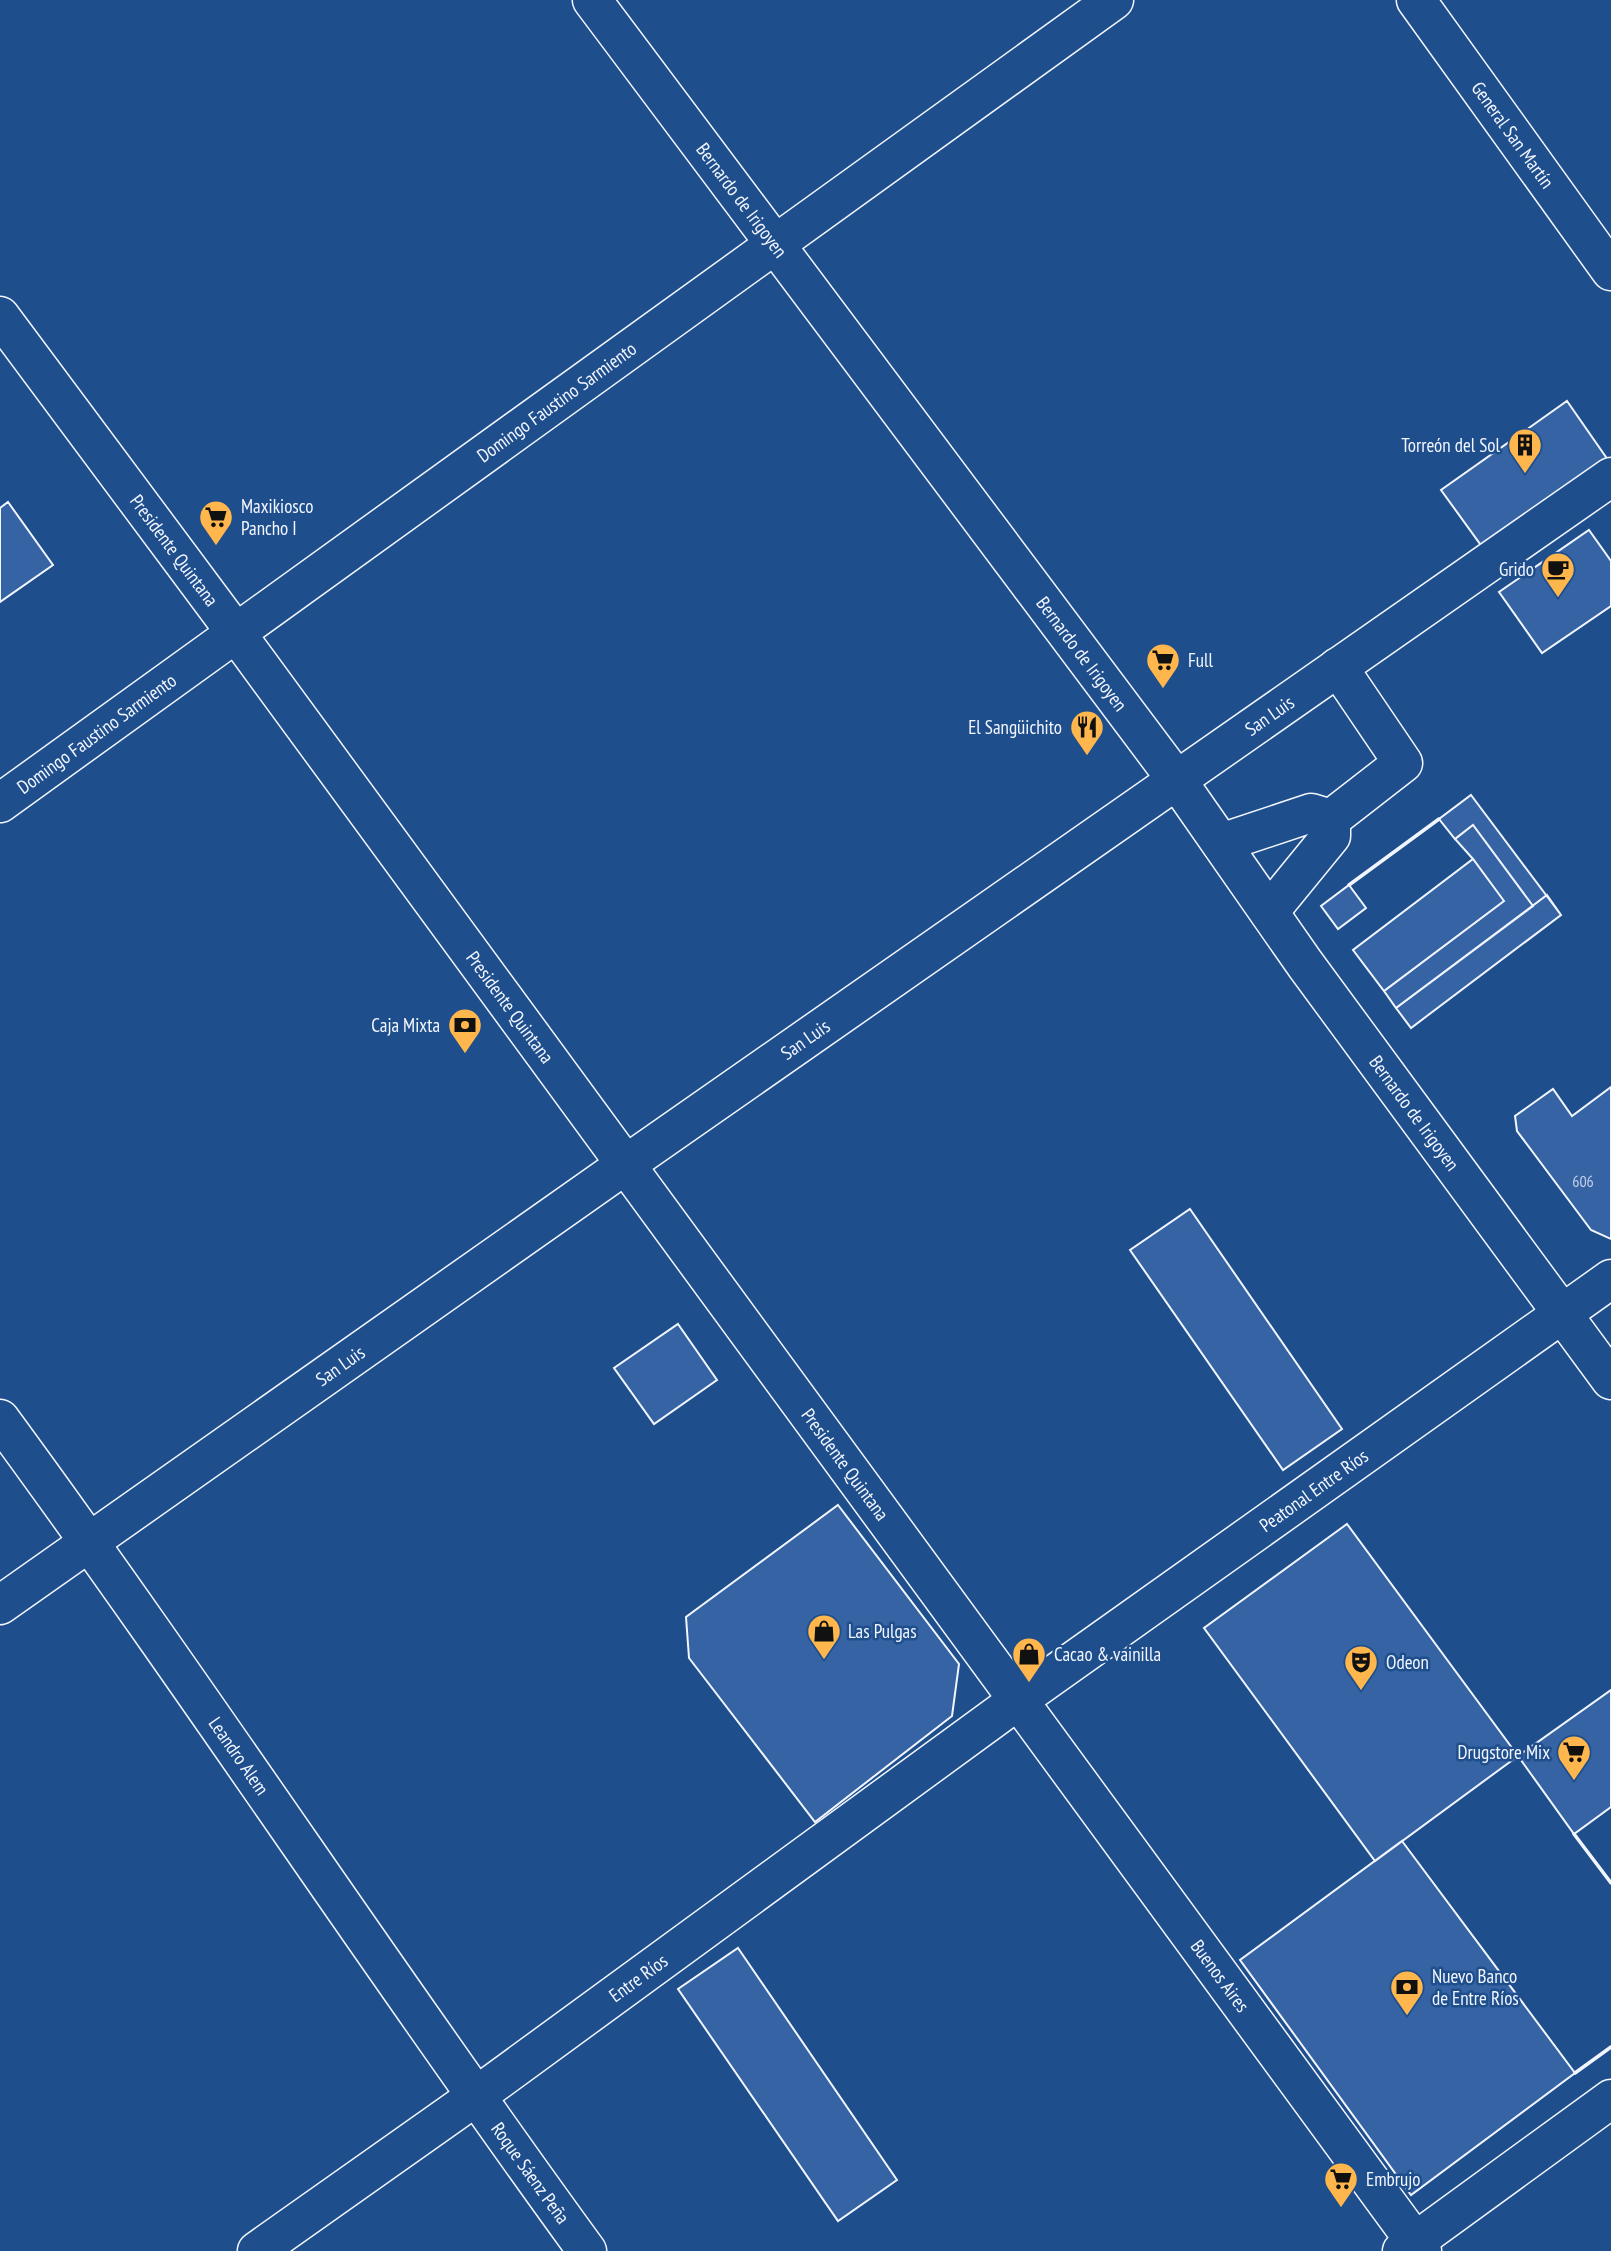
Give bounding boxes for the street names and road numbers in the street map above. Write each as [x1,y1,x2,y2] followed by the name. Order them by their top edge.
[1466,77,1559,193] street label: General San Martín
[691,138,793,262] street label: Bernardo de Irigoyen
[472,336,641,467] street label: Domingo Faustino Sarmiento
[125,490,224,611] street label: Presidente Quintana
[1031,592,1133,716] street label: Bernardo de Irigoyen
[12,668,181,799] street label: Domingo Faustino Sarmiento
[1240,690,1299,741] street label: San Luis
[461,946,559,1068] street label: Presidente Quintana
[776,1014,834,1065] street label: San Luis
[1364,1051,1465,1175] street label: Bernardo de Irigoyen
[311,1340,369,1391] street label: San Luis
[796,1404,894,1525] street label: Presidente Quintana
[1254,1443,1373,1537] street label: Peatonal Entre Ríos
[204,1712,274,1800] street label: Leandro Alem
[1186,1935,1255,2017] street label: Buenos Aires
[604,1948,672,2007] street label: Entre Ríos
[486,2118,575,2228] street label: Roque Sáenz Peña

